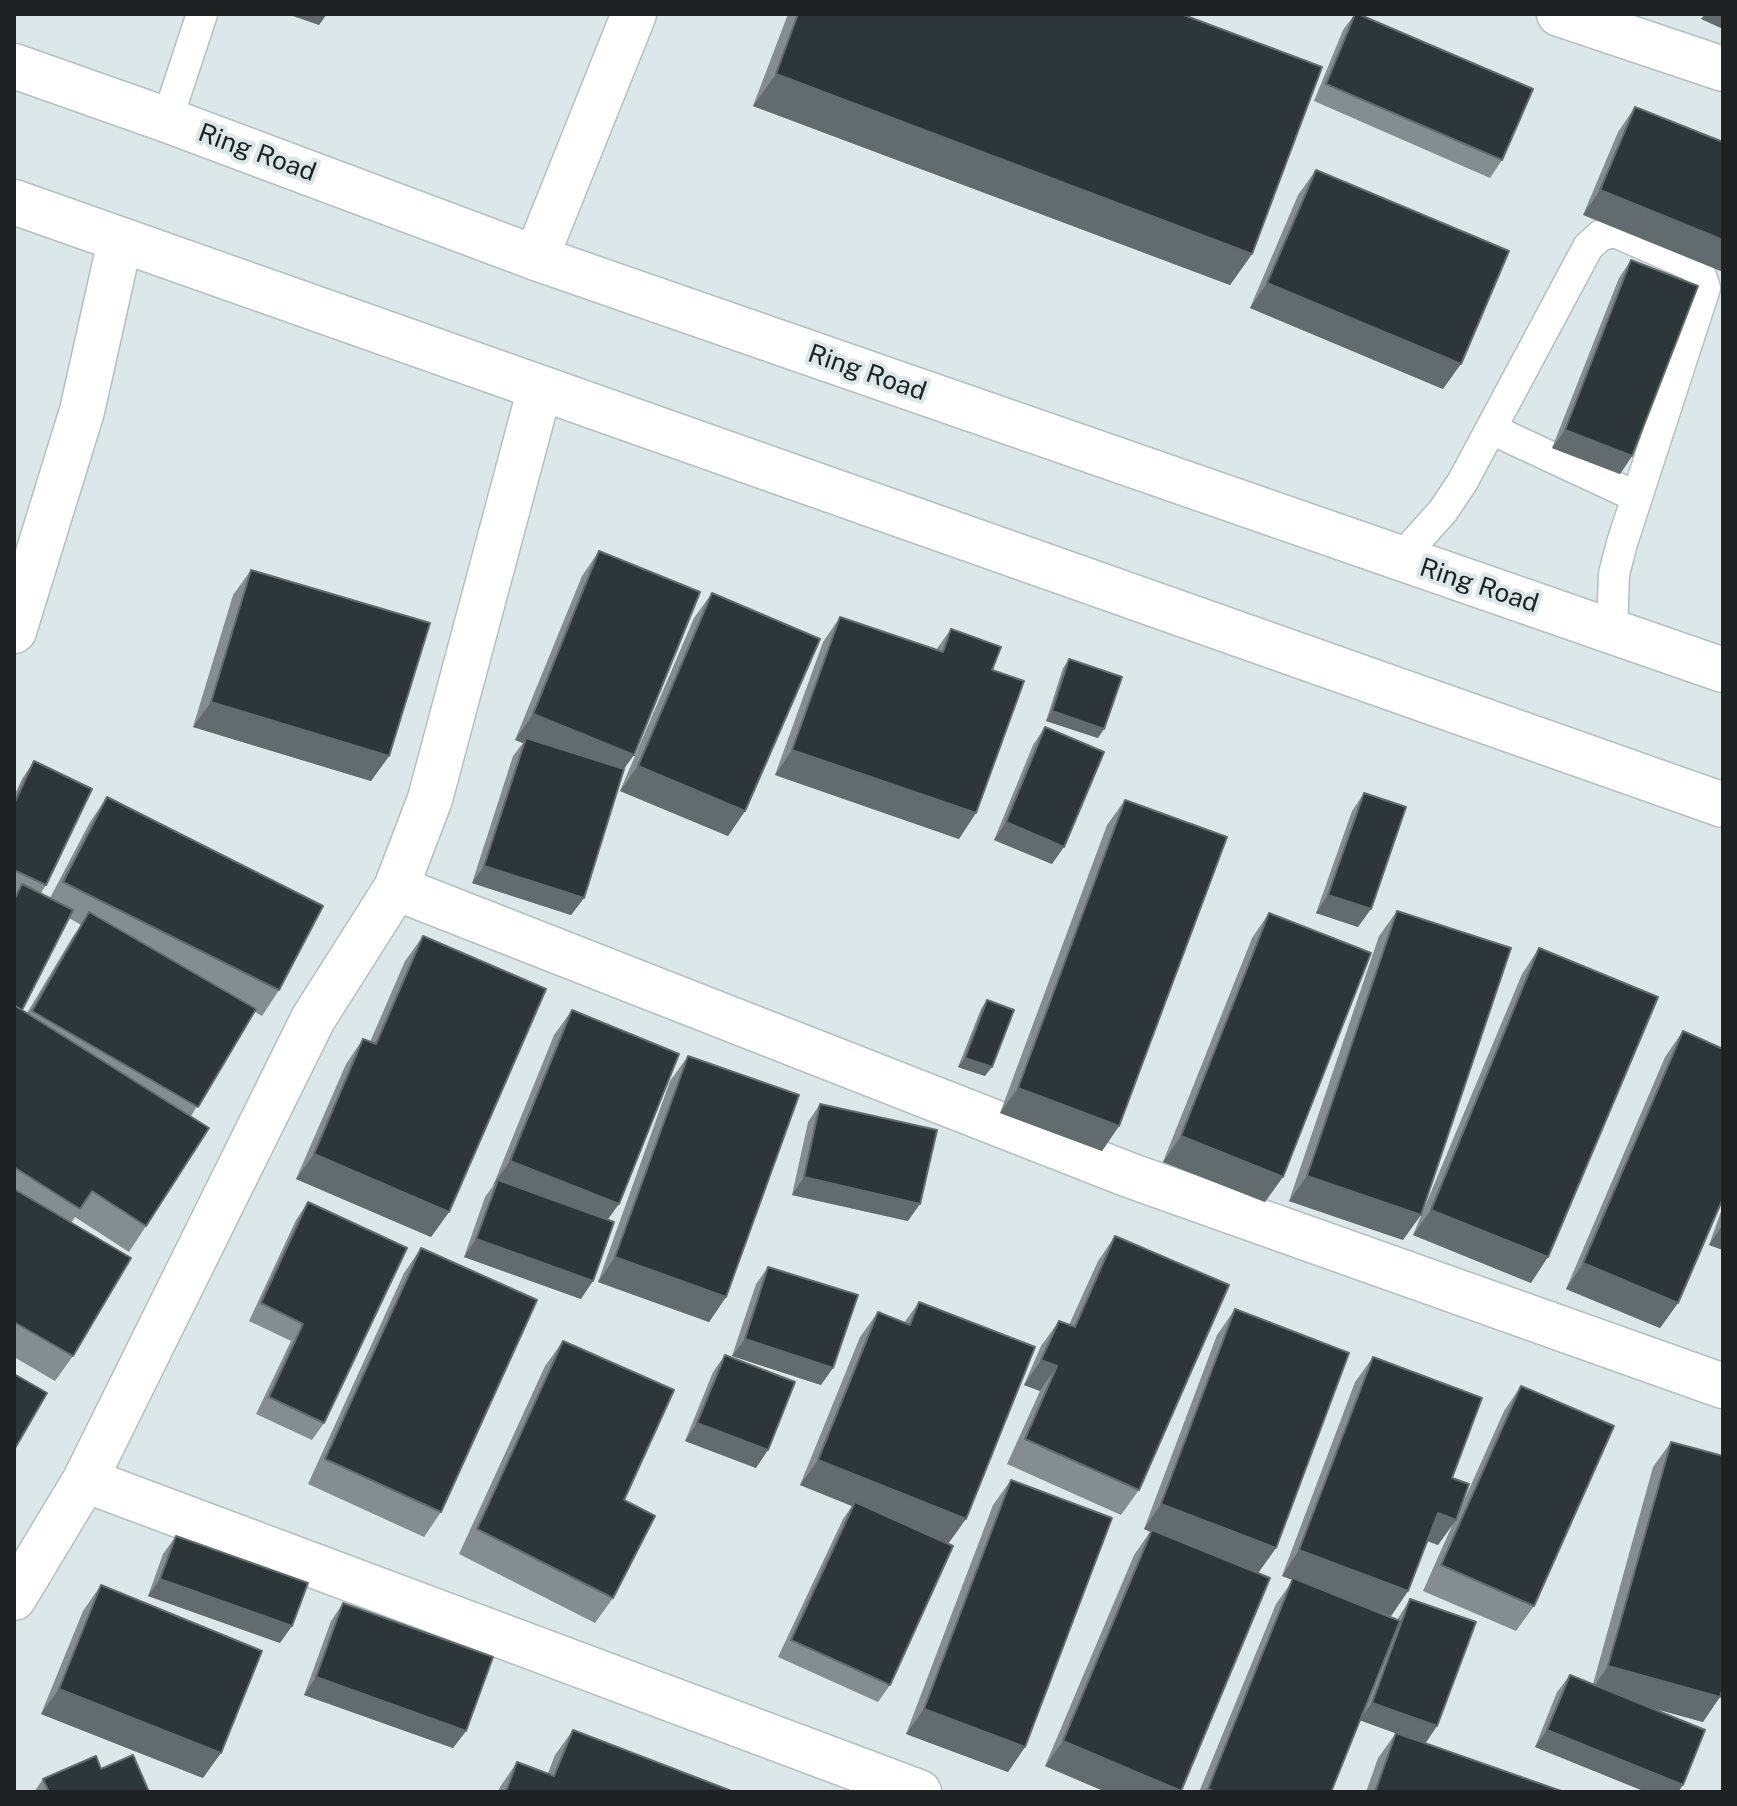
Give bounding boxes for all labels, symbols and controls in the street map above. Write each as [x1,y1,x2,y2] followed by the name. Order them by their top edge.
[194,117,320,189] street label: Ring Road
[804,338,930,408] street label: Ring Road
[1416,552,1542,620] street label: Ring Road

